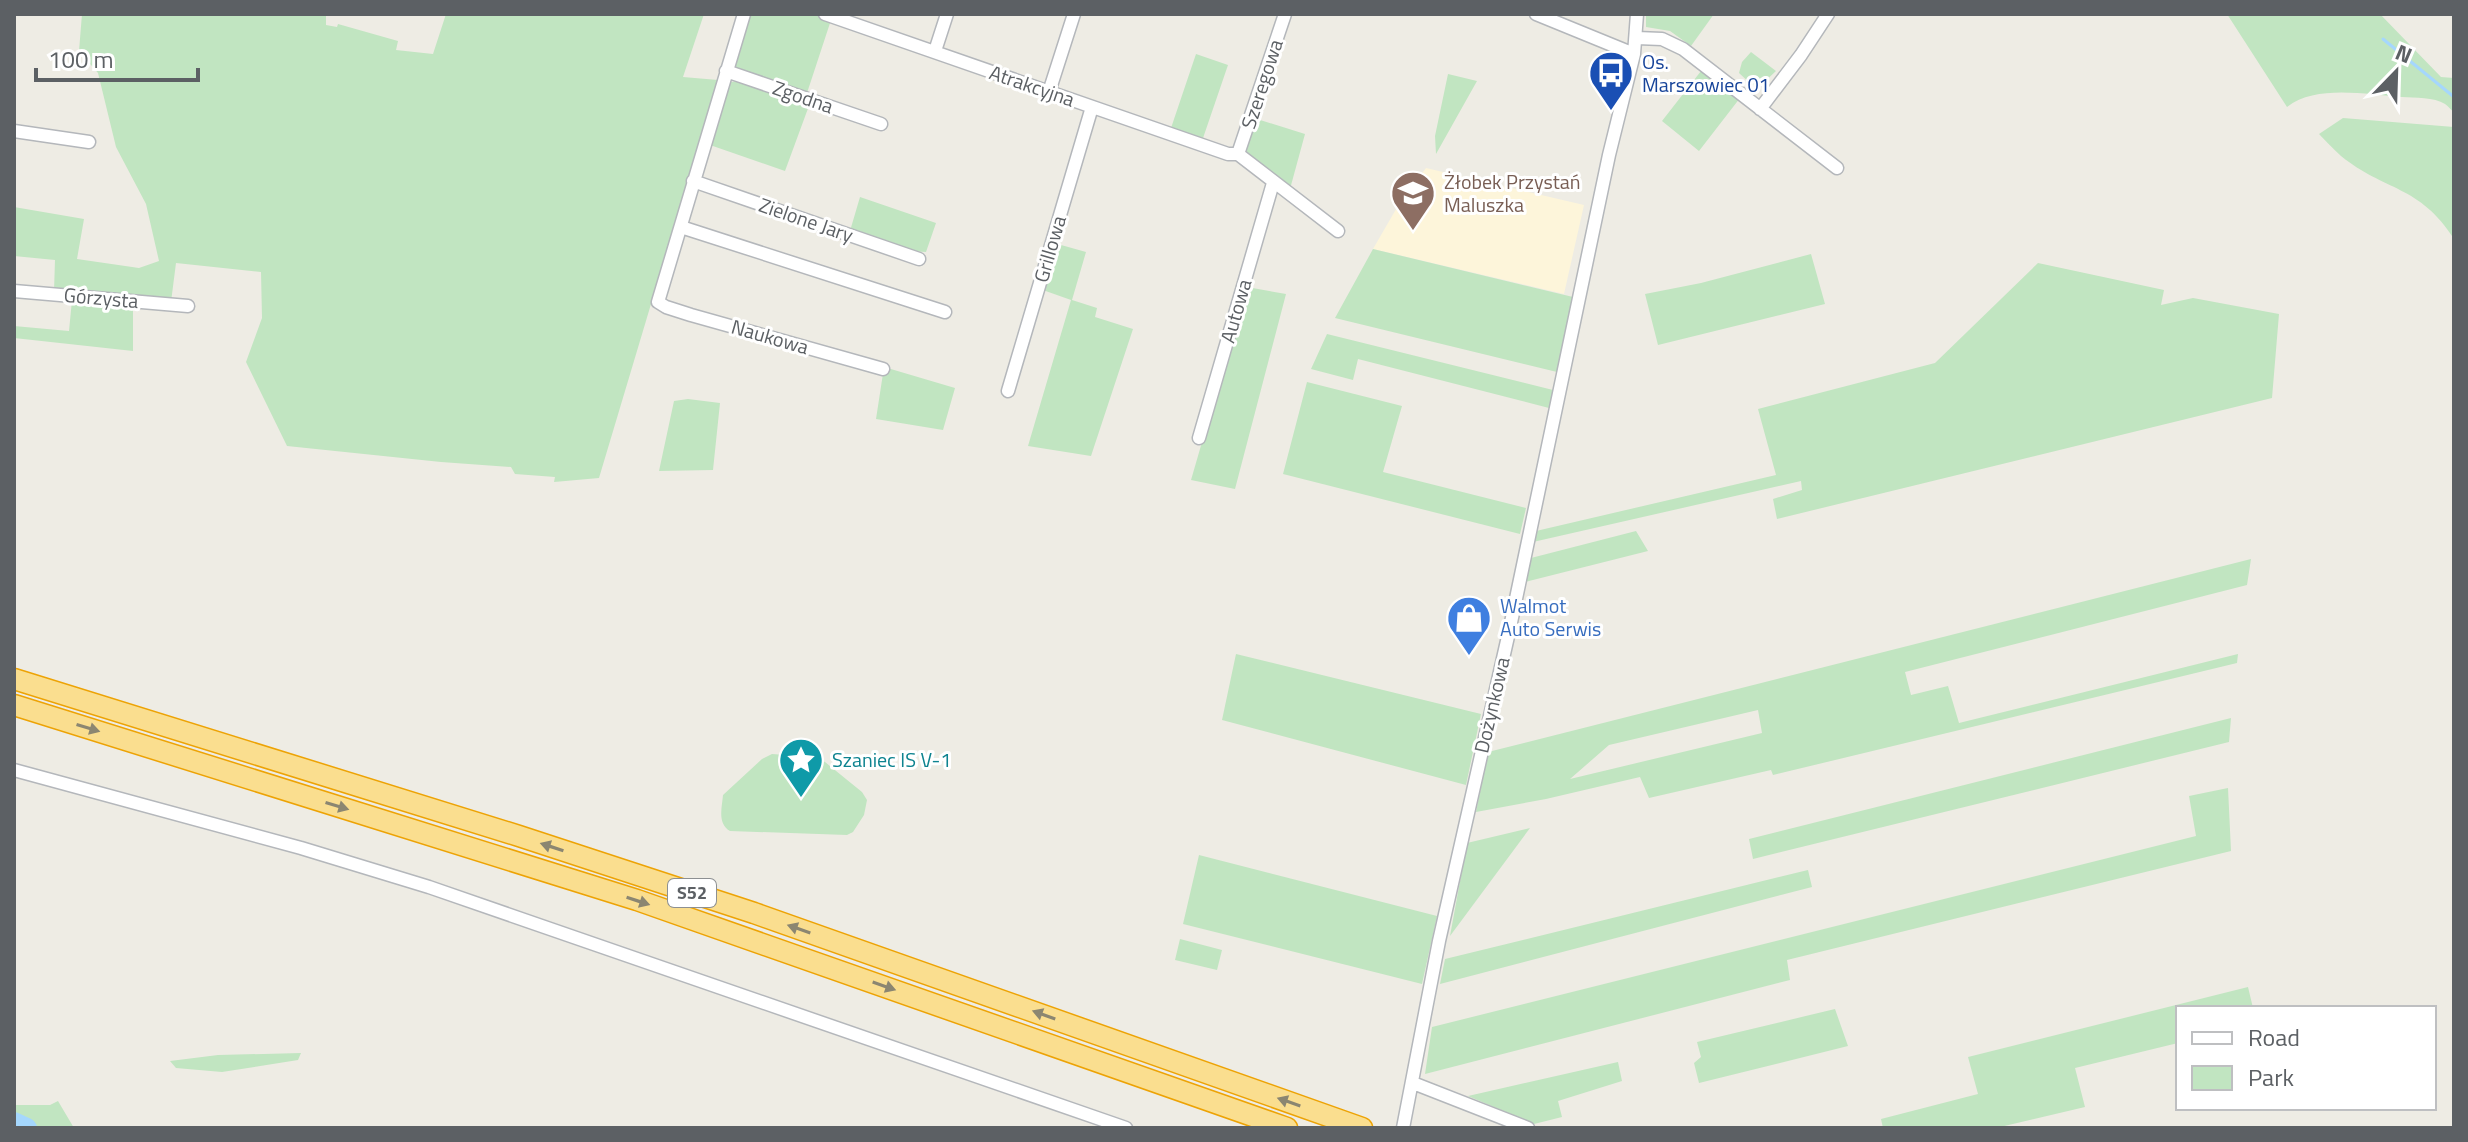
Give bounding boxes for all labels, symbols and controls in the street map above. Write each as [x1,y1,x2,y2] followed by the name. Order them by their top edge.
[36,32,198,82] scale bar
[2356,32,2436,112] north arrow
[1232,35,1291,133] street label: Szeregowa
[2390,35,2417,72] text: N
[48,41,114,77] text: 100 m
[1642,46,1770,100] place label: Os. Marszowiec 01
[1587,49,1635,112] bus stop icon: Os. Marszowiec 01
[985,56,1079,115] street label: Atrakcyjna
[769,72,838,121] street label: Zgodna
[1444,166,1581,220] place label: Żłobek Przystań Maluszka
[1389,169,1437,232] school or university icon: Żłobek Przystań Maluszka
[755,189,858,250] street label: Zielone Jary
[1025,212,1074,286] street label: Grillowa
[1212,275,1259,346] street label: Autowa
[62,279,140,316] street label: Górzysta
[728,311,812,362] street label: Naukowa
[1500,590,1601,644] place label: Walmot Auto Serwis
[1445,594,1493,657] shop icon: Walmot Auto Serwis
[1465,654,1518,756] street label: Dożynkowa
[77,722,101,735] one-way arrow
[777,736,825,799] place icon: Szaniec IS V-1
[832,744,951,775] place label: Szaniec IS V-1
[325,800,349,813] one-way arrow
[539,840,563,852] one-way arrow
[668,879,716,907] road number: S52
[626,895,650,907] one-way arrow
[786,922,810,934] one-way arrow
[872,980,896,992] one-way arrow
[2176,1006,2436,1110] legend
[1031,1009,1055,1021] one-way arrow
[2248,1019,2300,1055] text: Road
[2248,1059,2294,1095] text: Park
[1276,1096,1300,1108] one-way arrow

